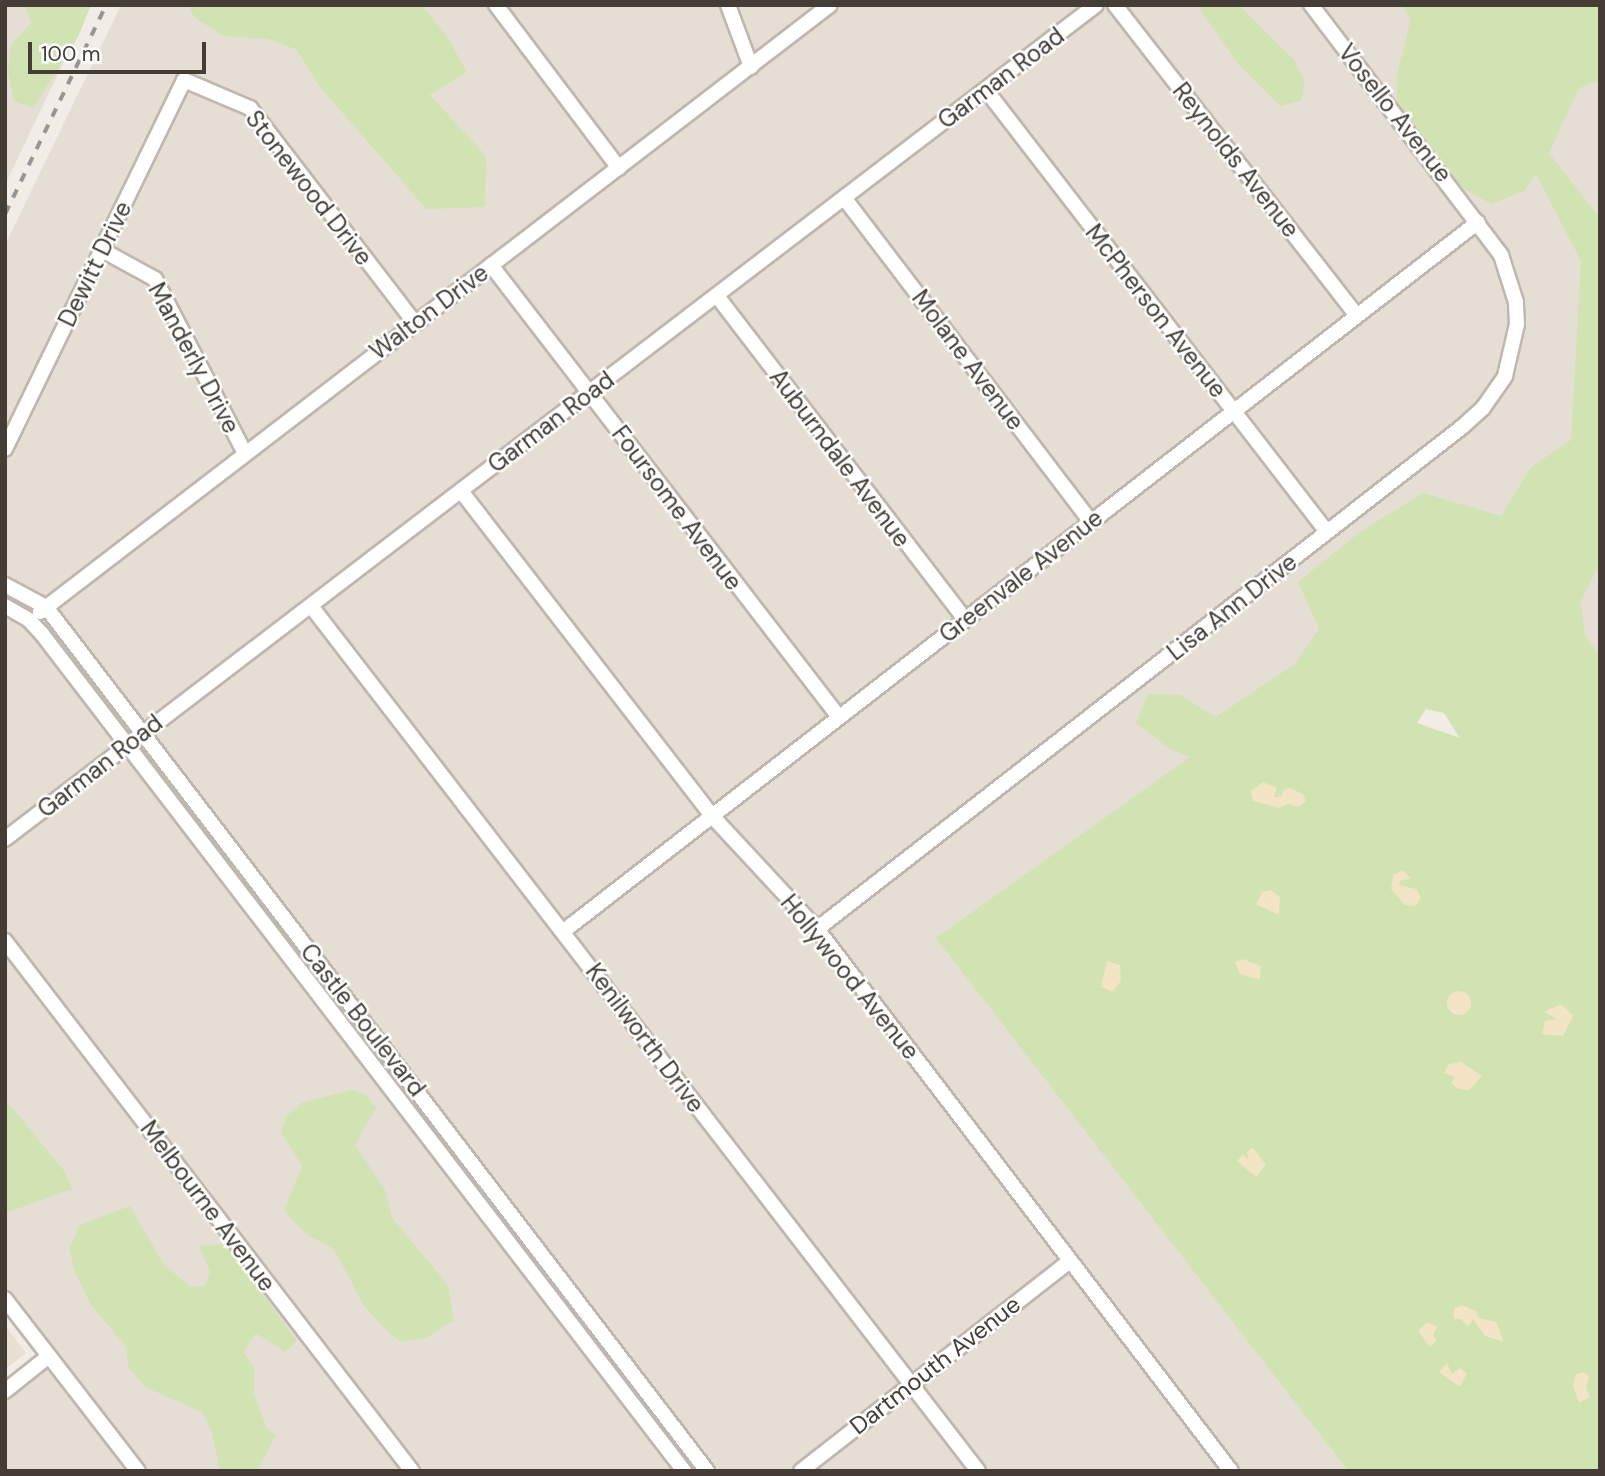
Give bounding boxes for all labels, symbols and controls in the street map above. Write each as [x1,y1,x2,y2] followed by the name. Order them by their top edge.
[932,21,1070,135] street label: Garman Road
[32,28,210,72] scale bar
[1332,38,1458,188] street label: Vosello Avenue
[41,40,101,68] text: 100 m
[1167,77,1305,243] street label: Reynolds Avenue
[240,105,378,271] street label: Stonewood Drive
[52,197,138,331] street label: Dewitt Drive
[1079,219,1233,403] street label: McPherson Avenue
[364,258,494,366] street label: Walton Drive
[142,278,246,438] street label: Manderly Drive
[906,284,1030,436] street label: Molane Avenue
[764,363,916,553] street label: Auburndale Avenue
[482,365,620,479] street label: Garman Road
[606,420,748,596] street label: Foursome Avenue
[934,503,1108,649] street label: Greenvale Avenue
[1161,547,1303,667] street label: Lisa Ann Drive
[32,708,168,824] street label: Garman Road
[775,889,925,1065] street label: Hollywood Avenue
[294,938,432,1102] street label: Castle Boulevard
[580,958,710,1118] street label: Kenilworth Drive
[134,1115,282,1297] street label: Melbourne Avenue
[844,1290,1026,1440] street label: Dartmouth Avenue

